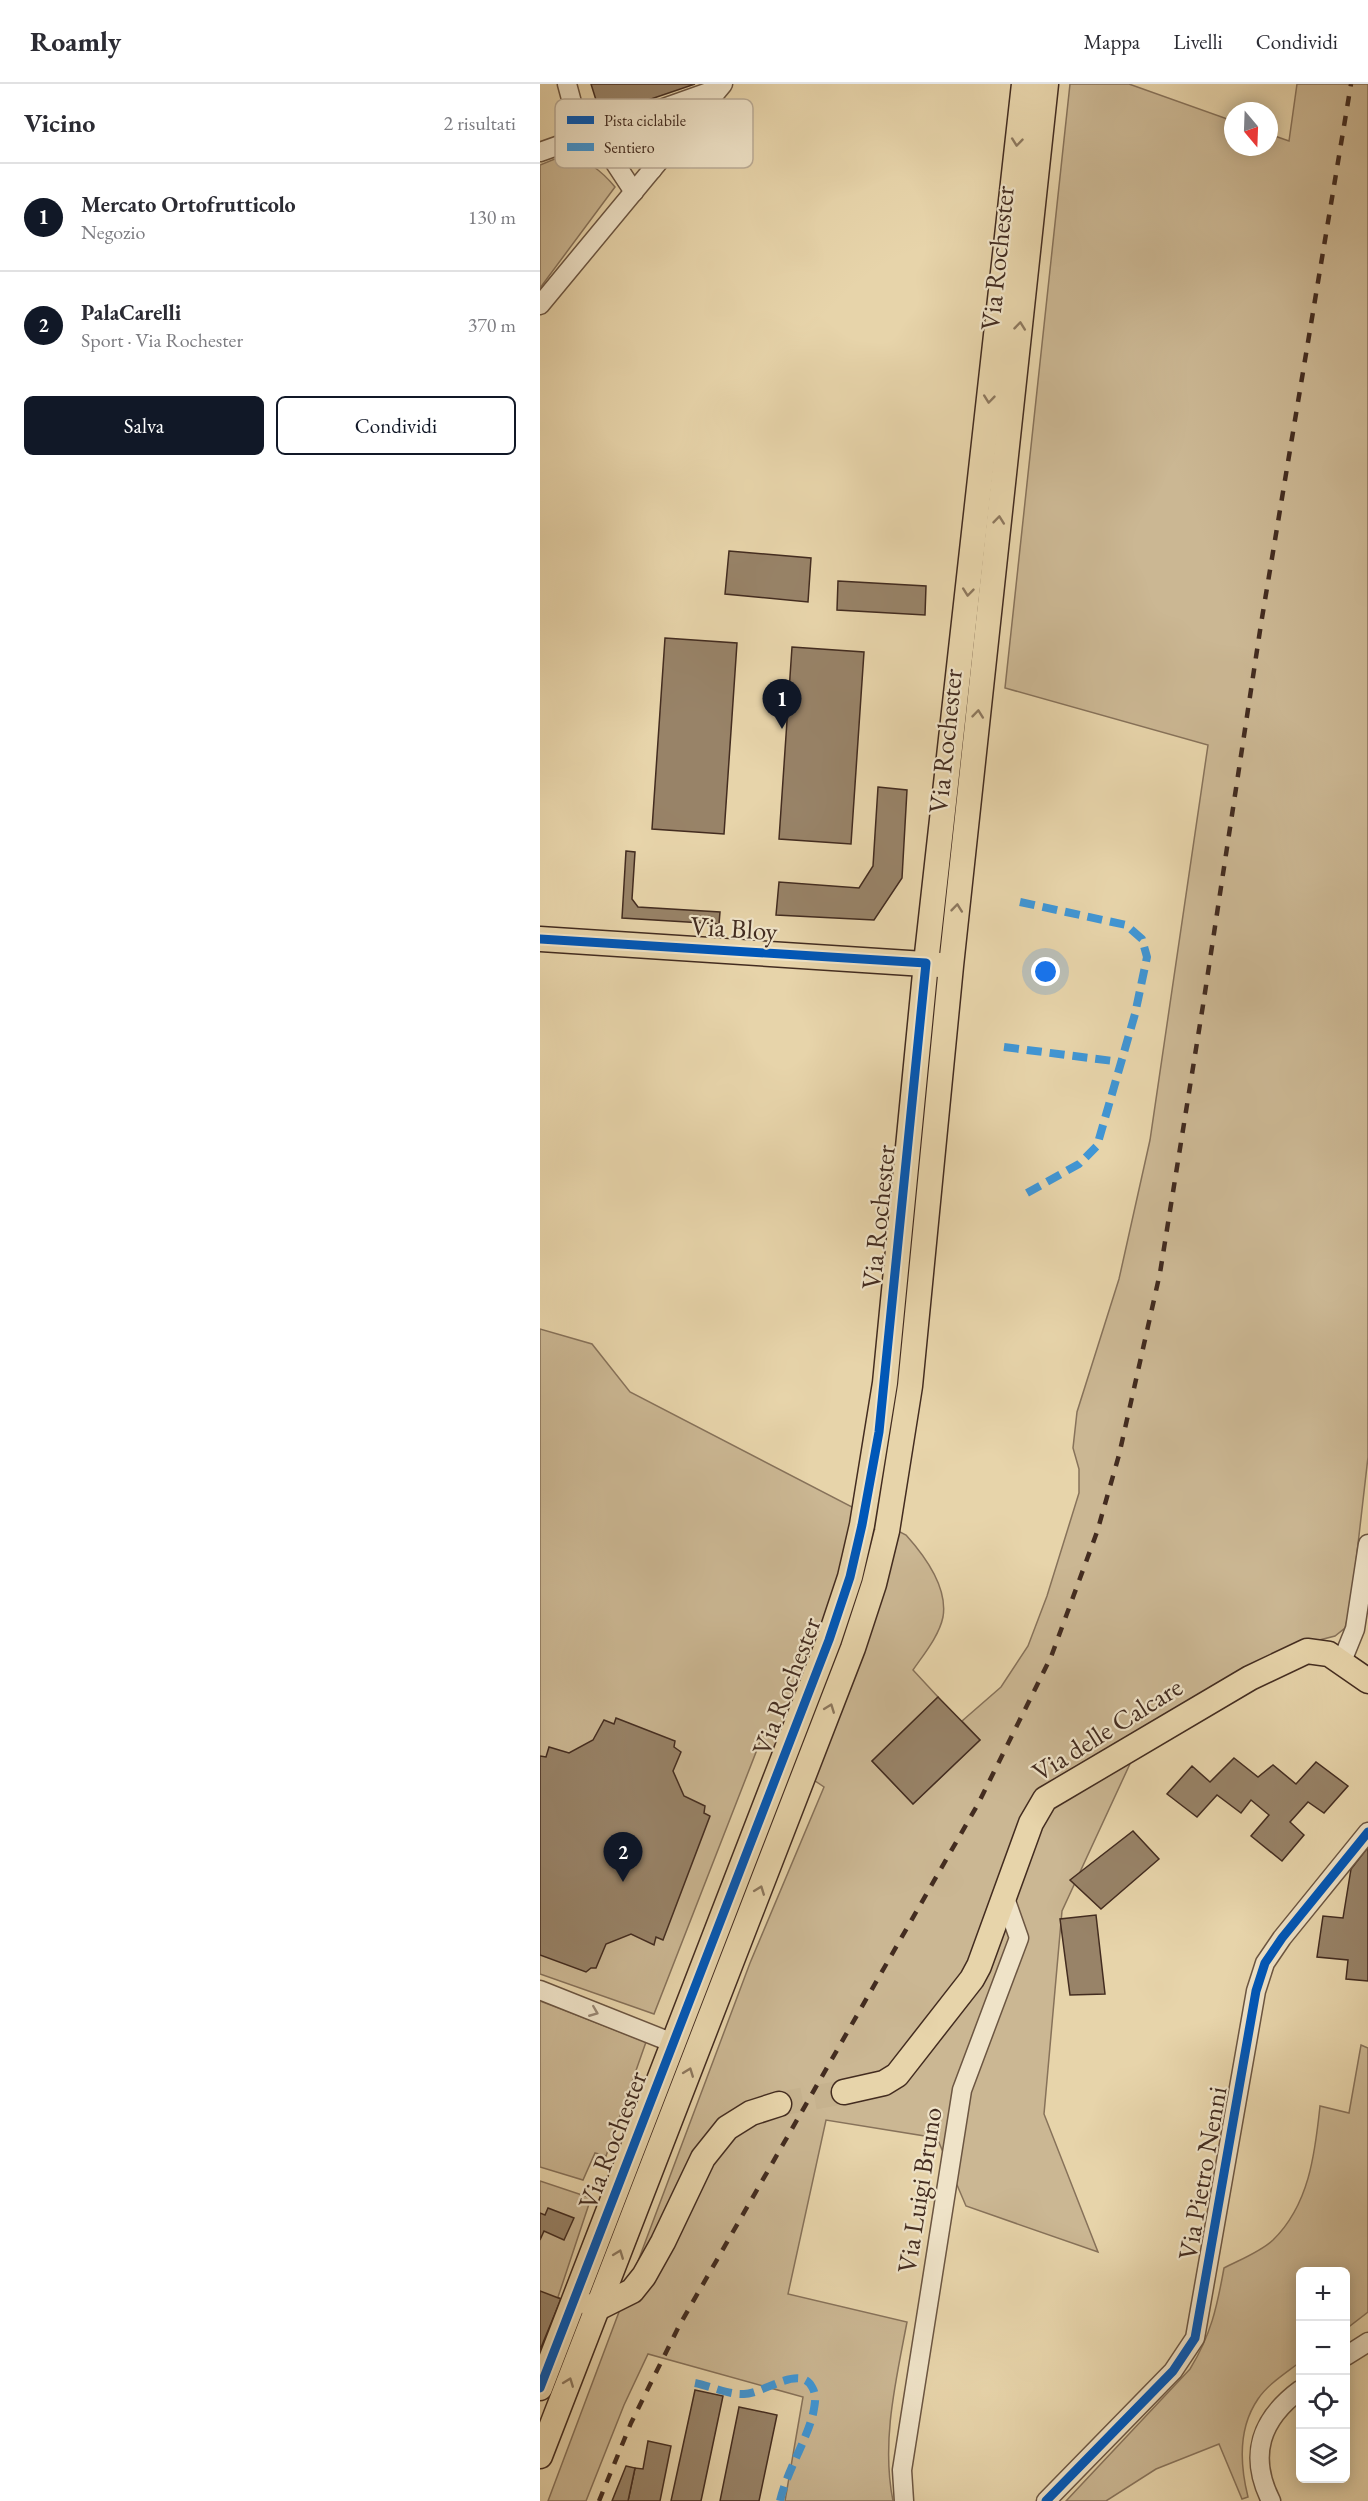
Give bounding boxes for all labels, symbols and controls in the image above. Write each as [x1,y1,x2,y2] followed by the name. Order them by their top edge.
[30,23,121,59] text: Roamly
[1084,28,1140,55] text: Mappa
[1173,28,1223,55] text: Livelli
[1256,28,1338,55] text: Condividi
[555,99,753,168] legend
[1224,102,1278,156] north arrow
[24,106,95,140] text: Vicino
[444,110,516,136] text: 2 risultati
[604,110,686,131] text: Pista ciclabile
[604,137,655,158] text: Sentiero
[1012,138,1024,147] one-way arrow
[972,184,1022,332] street label: Via Rochester
[81,190,296,219] text: Mercato Ortofrutticolo
[38,204,49,230] text: 1
[468,204,516,230] text: 130 m
[81,219,145,245] text: Negozio
[81,298,181,327] text: PalaCarelli
[38,312,49,338] text: 2
[468,312,516,338] text: 370 m
[1013,321,1026,330] one-way arrow
[81,327,243,353] text: Sport · Via Rochester
[983,394,996,403] one-way arrow
[24,396,264,455] button: Salva
[276,396,516,455] button: Condividi
[992,515,1005,524] one-way arrow
[962,588,974,597] one-way arrow
[920,667,970,815] street label: Via Rochester
[762,680,802,729] pin: 1
[971,709,984,718] one-way arrow
[950,903,963,912] one-way arrow
[689,907,779,949] street label: Via Bloy
[1031,957,1060,986] your location
[853,1143,903,1291] street label: Via Rochester
[744,1612,828,1760] street label: Via Rochester
[1025,1669,1189,1789] street label: Via delle Calcare
[823,1703,835,1714] one-way arrow
[604,1832,643,1882] pin: 2
[752,1885,765,1896] one-way arrow
[588,2005,599,2017] one-way arrow
[570,2066,654,2214] street label: Via Rochester
[682,2067,695,2078] one-way arrow
[1170,2083,1235,2263] street label: Via Pietro Nenni
[889,2105,949,2275] street label: Via Luigi Bruno
[612,2249,624,2260] one-way arrow
[1296,2267,1350,2483] map controls
[1296,2267,1350,2321] button: +
[1296,2321,1350,2375] button: −
[1296,2375,1350,2429] button: locate
[561,2377,574,2388] one-way arrow
[1296,2429,1350,2483] button: layers

